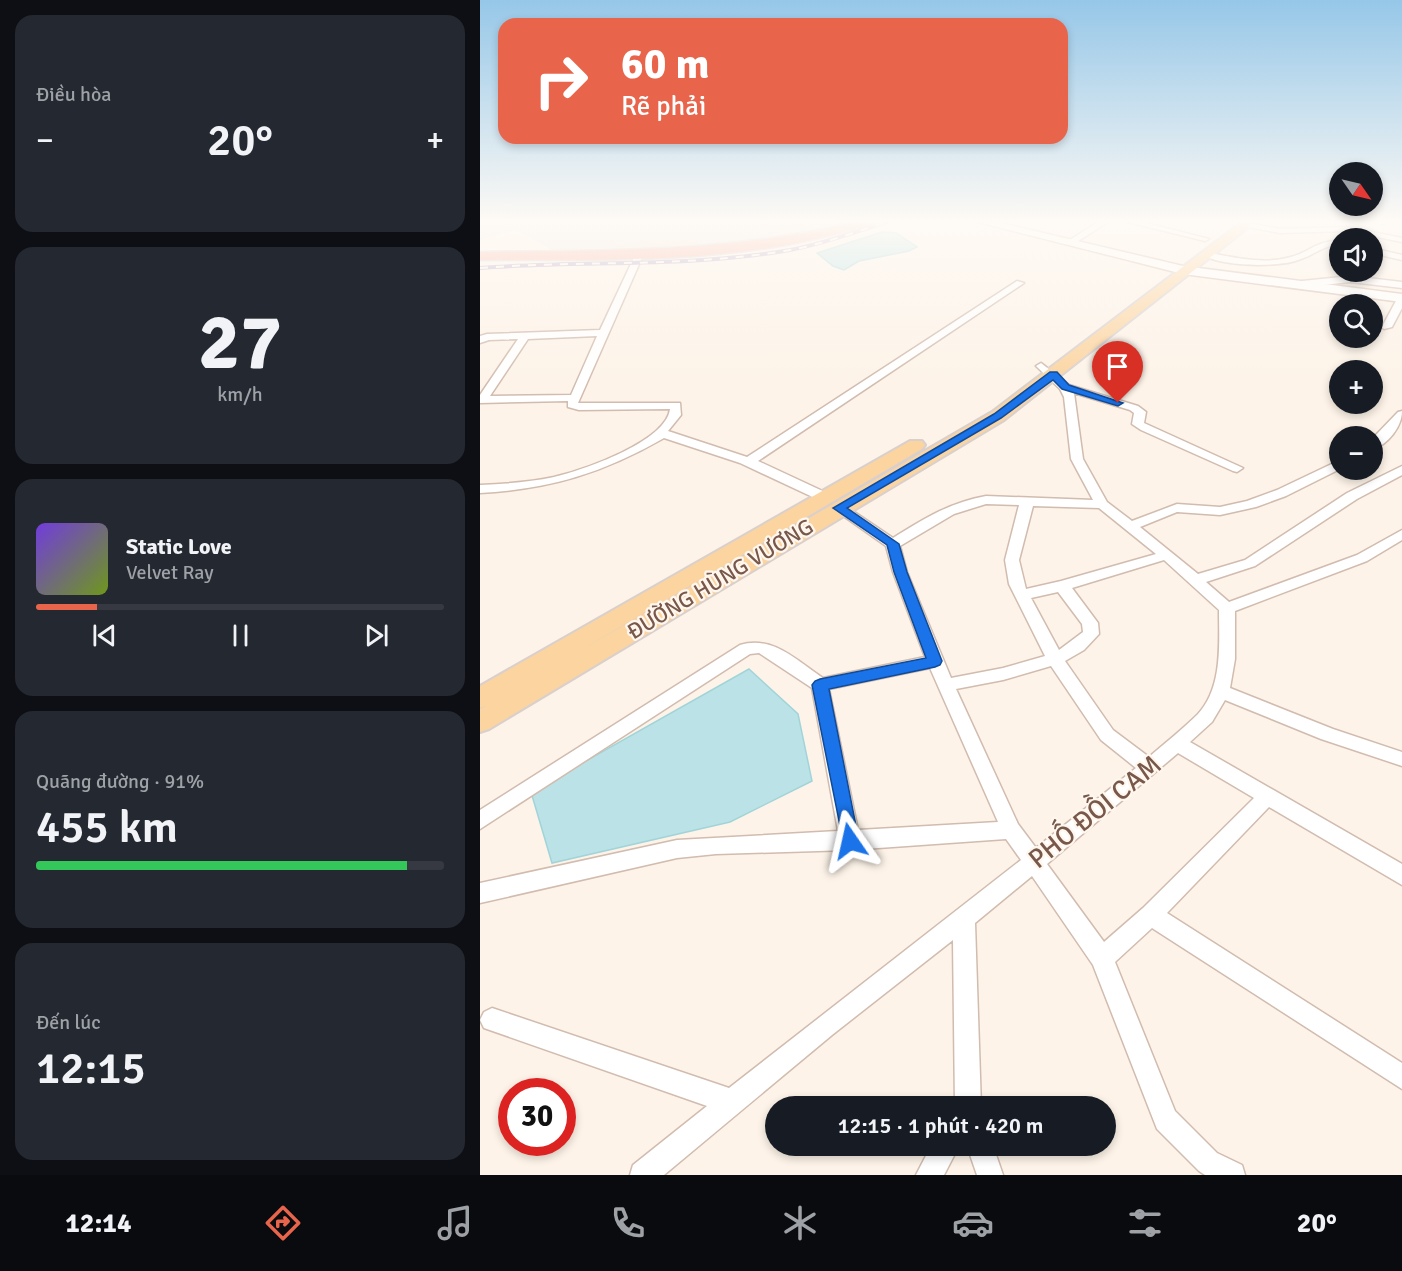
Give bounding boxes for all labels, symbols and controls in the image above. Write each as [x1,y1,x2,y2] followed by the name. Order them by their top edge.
[621,39,710,90] text: 60 m
[522,42,600,120] icon: right
[36,82,111,107] text: Điều hòa
[621,90,706,123] text: Rẽ phải
[207,113,273,168] text: 20°
[36,120,54,161] text: −
[426,120,444,161] text: +
[1329,162,1383,216] north arrow
[1329,162,1383,480] map controls
[1329,228,1383,282] button: sound
[1329,294,1383,348] button: search
[198,295,282,391] text: 27
[1092,341,1143,403] pin
[1101,350,1134,383] icon: arrive
[1329,360,1383,414] button: +
[217,382,263,407] text: km/h
[1329,426,1383,480] button: −
[622,513,818,645] street label: ĐƯỜNG HÙNG VƯƠNG
[126,533,232,560] text: Static Love
[126,560,214,585] text: Velvet Ray
[88,619,121,652] icon: previous
[224,619,257,652] icon: pause
[360,619,393,652] icon: next
[1019,745,1168,876] street label: PHỐ ĐỒI CAM
[36,769,204,794] text: Quãng đường · 91%
[36,800,178,855] text: 455 km
[818,809,882,873] position arrow
[36,1010,101,1035] text: Đến lúc
[36,1041,146,1096] text: 12:15
[498,1078,576,1156] speed limit sign: 30
[838,1112,1043,1139] text: 12:15 · 1 phút · 420 m
[262,1202,304,1244] icon: directions
[434,1202,476,1244] icon: music
[607,1202,649,1244] icon: phone
[779,1202,821,1244] icon: climate
[952,1202,994,1244] icon: car
[1124,1202,1166,1244] icon: filters
[65,1207,132,1240] text: 12:14
[1297,1207,1337,1240] text: 20°

